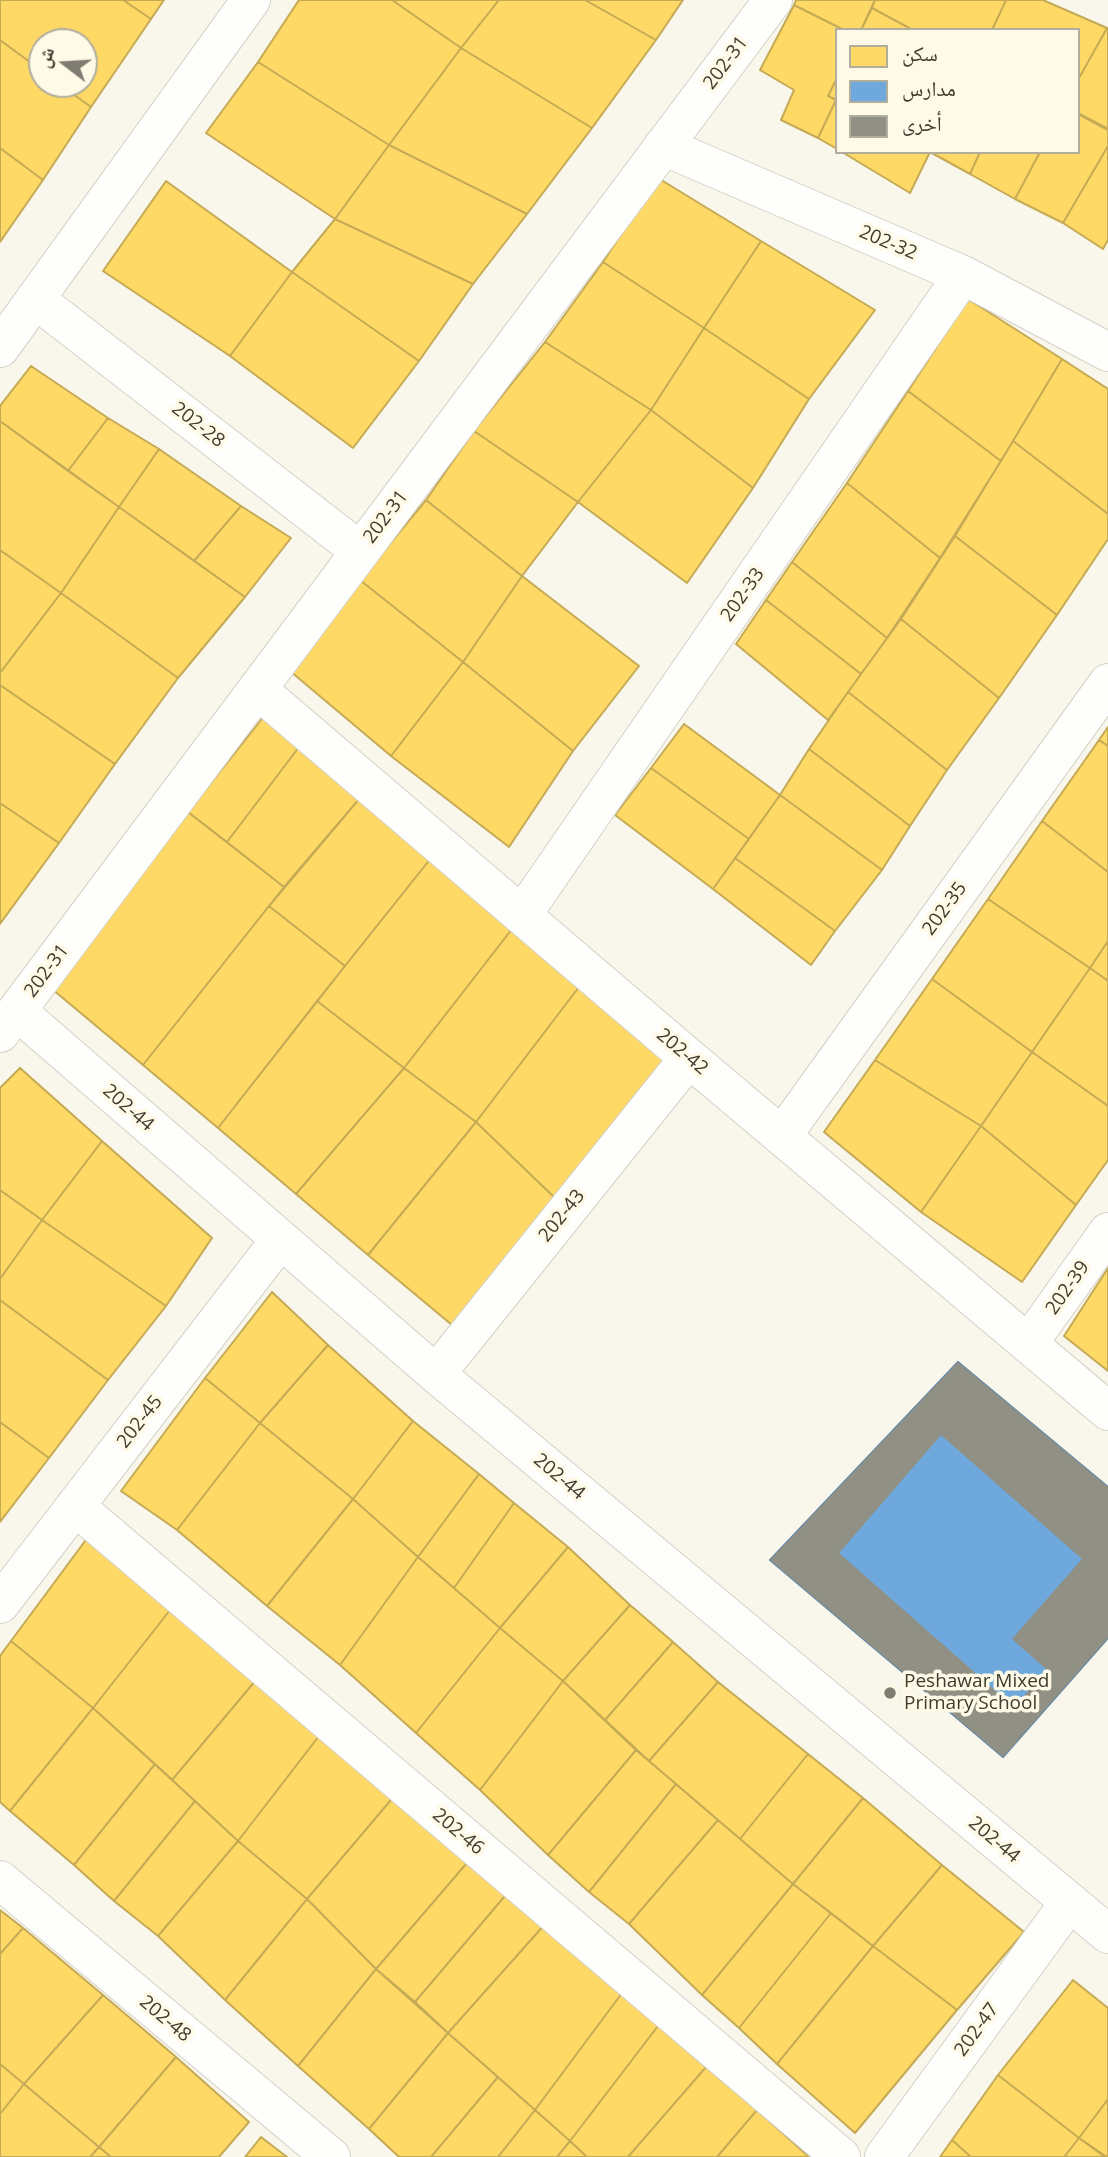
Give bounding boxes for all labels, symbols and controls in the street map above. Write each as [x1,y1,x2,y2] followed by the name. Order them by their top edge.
[28,28,98,98] north arrow
[835,28,1080,154] legend
[699,32,753,94] street label: 202-31
[902,39,938,67] text: سكن
[29,44,60,71] text: ش
[902,74,956,102] text: مدارس
[902,109,942,137] text: أخرى
[856,221,920,265] street label: 202-32
[167,397,229,453] street label: 202-28
[359,486,413,548] street label: 202-31
[716,564,770,626] street label: 202-33
[918,878,972,940] street label: 202-35
[20,940,74,1002] street label: 202-31
[652,1024,712,1080] street label: 202-42
[98,1080,158,1136] street label: 202-44
[534,1185,590,1247] street label: 202-43
[1041,1257,1095,1319] street label: 202-39
[112,1391,168,1453] street label: 202-45
[529,1449,589,1505] street label: 202-44
[904,1671,1049,1715] place label: Peshawar Mixed Primary School
[882,1685,898,1701] marker: Peshawar Mixed Primary School
[428,1804,488,1860] street label: 202-46
[964,1812,1024,1868] street label: 202-44
[135,1991,195,2047] street label: 202-48
[950,1999,1004,2061] street label: 202-47

